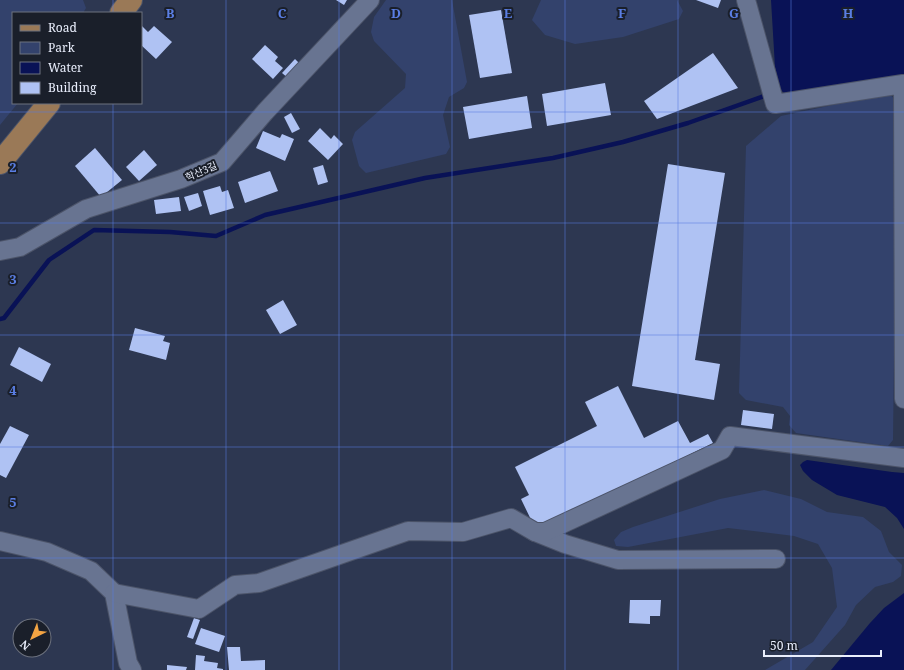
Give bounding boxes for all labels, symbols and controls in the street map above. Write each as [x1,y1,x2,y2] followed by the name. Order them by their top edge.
[166,4,175,22] text: B
[278,4,287,22] text: C
[391,4,401,22] text: D
[504,4,513,22] text: E
[618,4,626,22] text: F
[729,4,739,22] text: G
[843,4,854,22] text: H
[12,12,142,104] legend
[48,19,78,36] text: Road
[48,39,76,56] text: Park
[48,59,83,76] text: Water
[48,79,97,96] text: Building
[9,158,17,176] text: 2
[183,158,219,184] street label: 학산3길
[9,270,17,288] text: 3
[9,381,17,399] text: 4
[9,493,17,511] text: 5
[12,618,52,658] north arrow
[764,632,881,658] scale bar
[16,637,33,654] text: N
[770,637,798,654] text: 50 m

